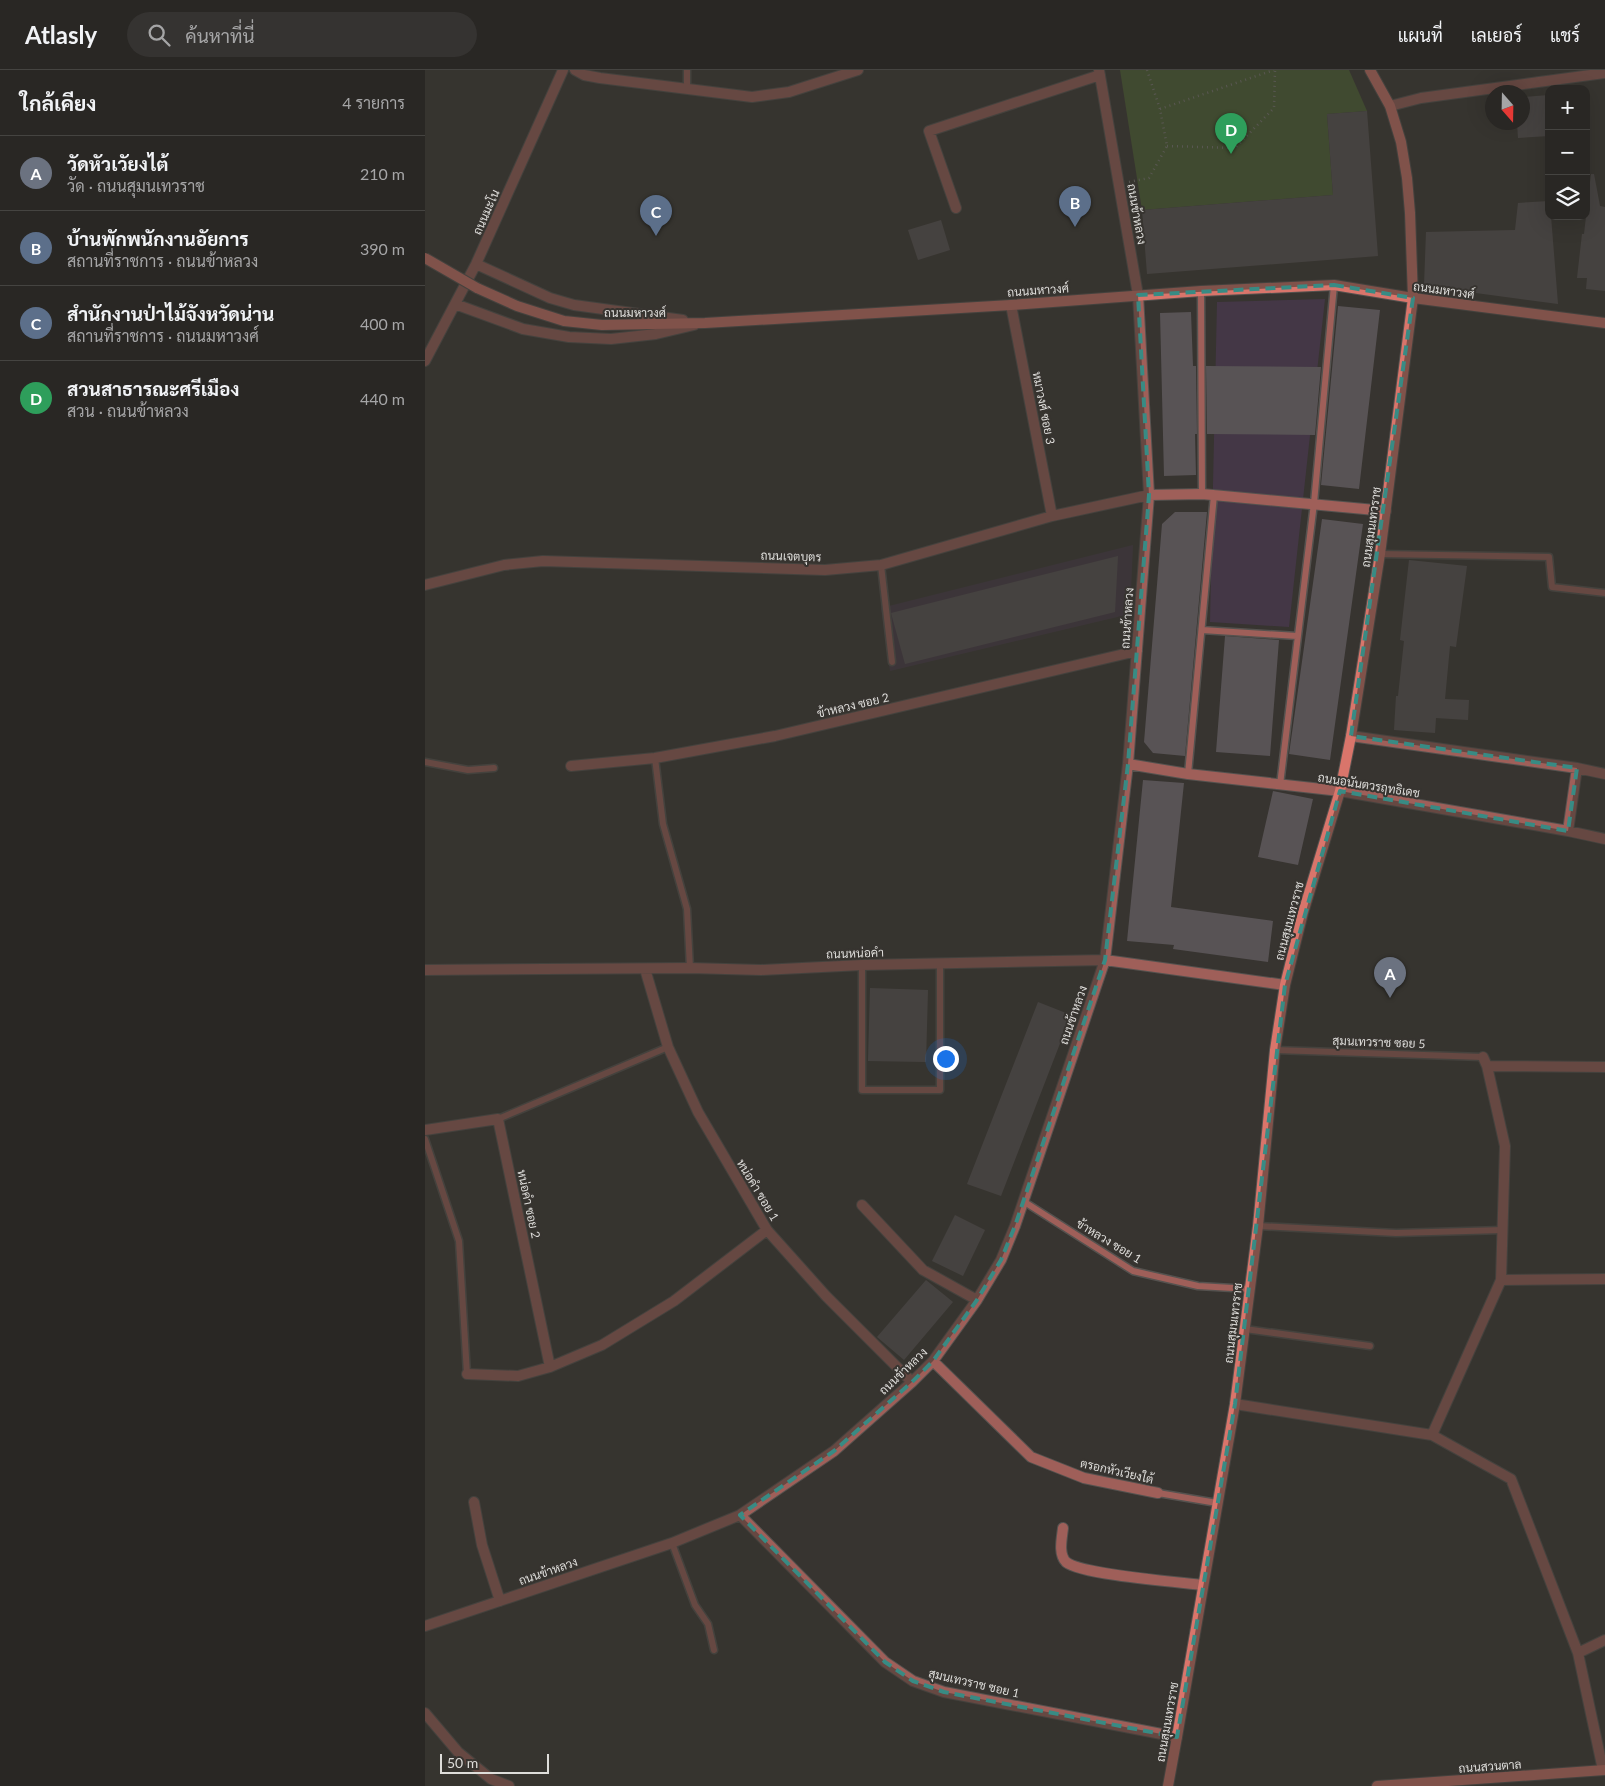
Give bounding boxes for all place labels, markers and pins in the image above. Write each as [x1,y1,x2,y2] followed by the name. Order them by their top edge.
[1215,113,1247,154] pin: D
[1059,186,1091,227] pin: B
[640,195,672,236] pin: C
[1374,957,1406,998] pin: A

